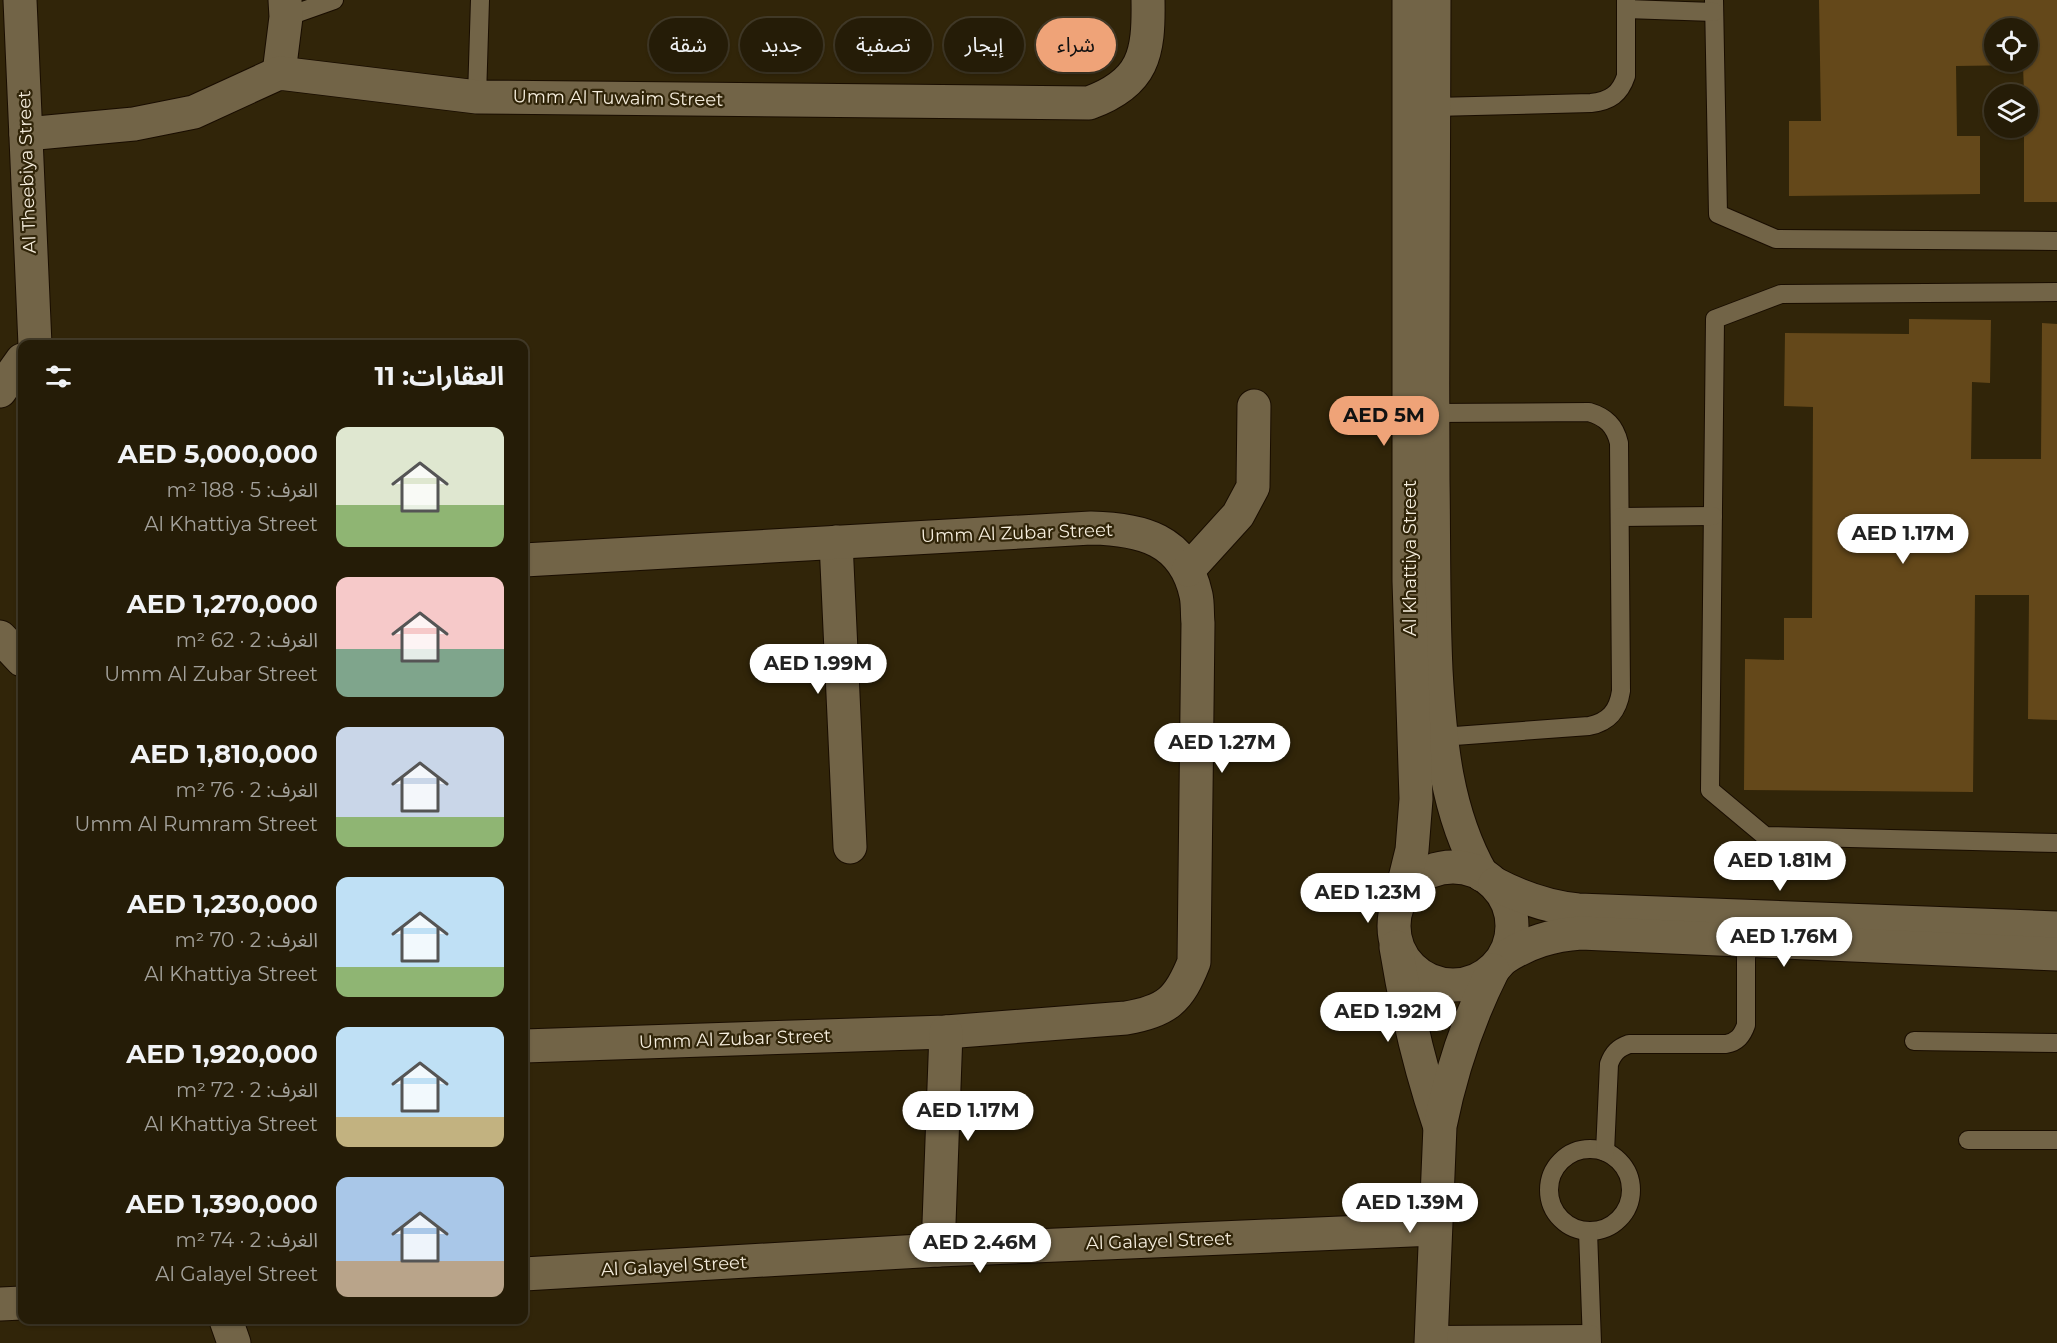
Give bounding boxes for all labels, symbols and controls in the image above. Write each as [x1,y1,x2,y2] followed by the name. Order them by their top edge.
[649,18,728,72] chip: شقة
[740,18,823,72] chip: جديد
[835,18,932,72] chip: تصفية
[944,18,1024,72] chip: إيجار
[1036,18,1116,72] chip: شراء
[1984,18,2038,138] map controls
[1984,18,2038,72] button: locate
[1984,84,2038,138] button: layers
[512,85,724,111] street label: Umm Al Tuwaim Street
[13,90,41,254] street label: Al Theebiya Street
[42,360,75,393] icon: filters
[375,360,504,392] text: العقارات: 11
[1335,396,1433,447] pin: AED 5M
[1343,403,1425,427] text: AED 5M
[118,438,318,470] text: AED 5,000,000
[384,451,456,523] icon: home
[166,478,318,502] text: الغرف: 5 · 188 m²
[1399,480,1421,636] street label: Al Khattiya Street
[144,512,318,536] text: Al Khattiya Street
[1834,514,1972,565] pin: AED 1.17M
[920,519,1114,547] street label: Umm Al Zubar Street
[1851,521,1955,545] text: AED 1.17M
[127,588,318,620] text: AED 1,270,000
[384,601,456,673] icon: home
[176,628,318,652] text: الغرف: 2 · 62 m²
[749,644,887,695] pin: AED 1.99M
[764,651,872,675] text: AED 1.99M
[104,662,318,686] text: Umm Al Zubar Street
[1153,723,1291,774] pin: AED 1.27M
[1168,730,1276,754] text: AED 1.27M
[130,738,318,770] text: AED 1,810,000
[384,751,456,823] icon: home
[176,778,318,802] text: الغرف: 2 · 76 m²
[74,812,318,836] text: Umm Al Rumram Street
[1711,841,1849,892] pin: AED 1.81M
[1728,848,1832,872] text: AED 1.81M
[1299,873,1437,924] pin: AED 1.23M
[1315,880,1421,904] text: AED 1.23M
[127,888,318,920] text: AED 1,230,000
[384,901,456,973] icon: home
[1715,917,1853,968] pin: AED 1.76M
[1730,924,1838,948] text: AED 1.76M
[175,928,318,952] text: الغرف: 2 · 70 m²
[144,962,318,986] text: Al Khattiya Street
[1319,992,1457,1043] pin: AED 1.92M
[1334,999,1442,1023] text: AED 1.92M
[638,1025,832,1053] street label: Umm Al Zubar Street
[126,1038,318,1070] text: AED 1,920,000
[384,1051,456,1123] icon: home
[176,1078,318,1102] text: الغرف: 2 · 72 m²
[899,1091,1037,1142] pin: AED 1.17M
[916,1098,1020,1122] text: AED 1.17M
[144,1112,318,1136] text: Al Khattiya Street
[1341,1183,1479,1234] pin: AED 1.39M
[126,1188,318,1220] text: AED 1,390,000
[1356,1190,1464,1214] text: AED 1.39M
[384,1201,456,1273] icon: home
[911,1223,1049,1274] pin: AED 2.46M
[1085,1227,1233,1255] street label: Al Galayel Street
[175,1228,318,1252] text: الغرف: 2 · 74 m²
[923,1230,1037,1254] text: AED 2.46M
[600,1251,748,1281] street label: Al Galayel Street
[155,1262,318,1286] text: Al Galayel Street

